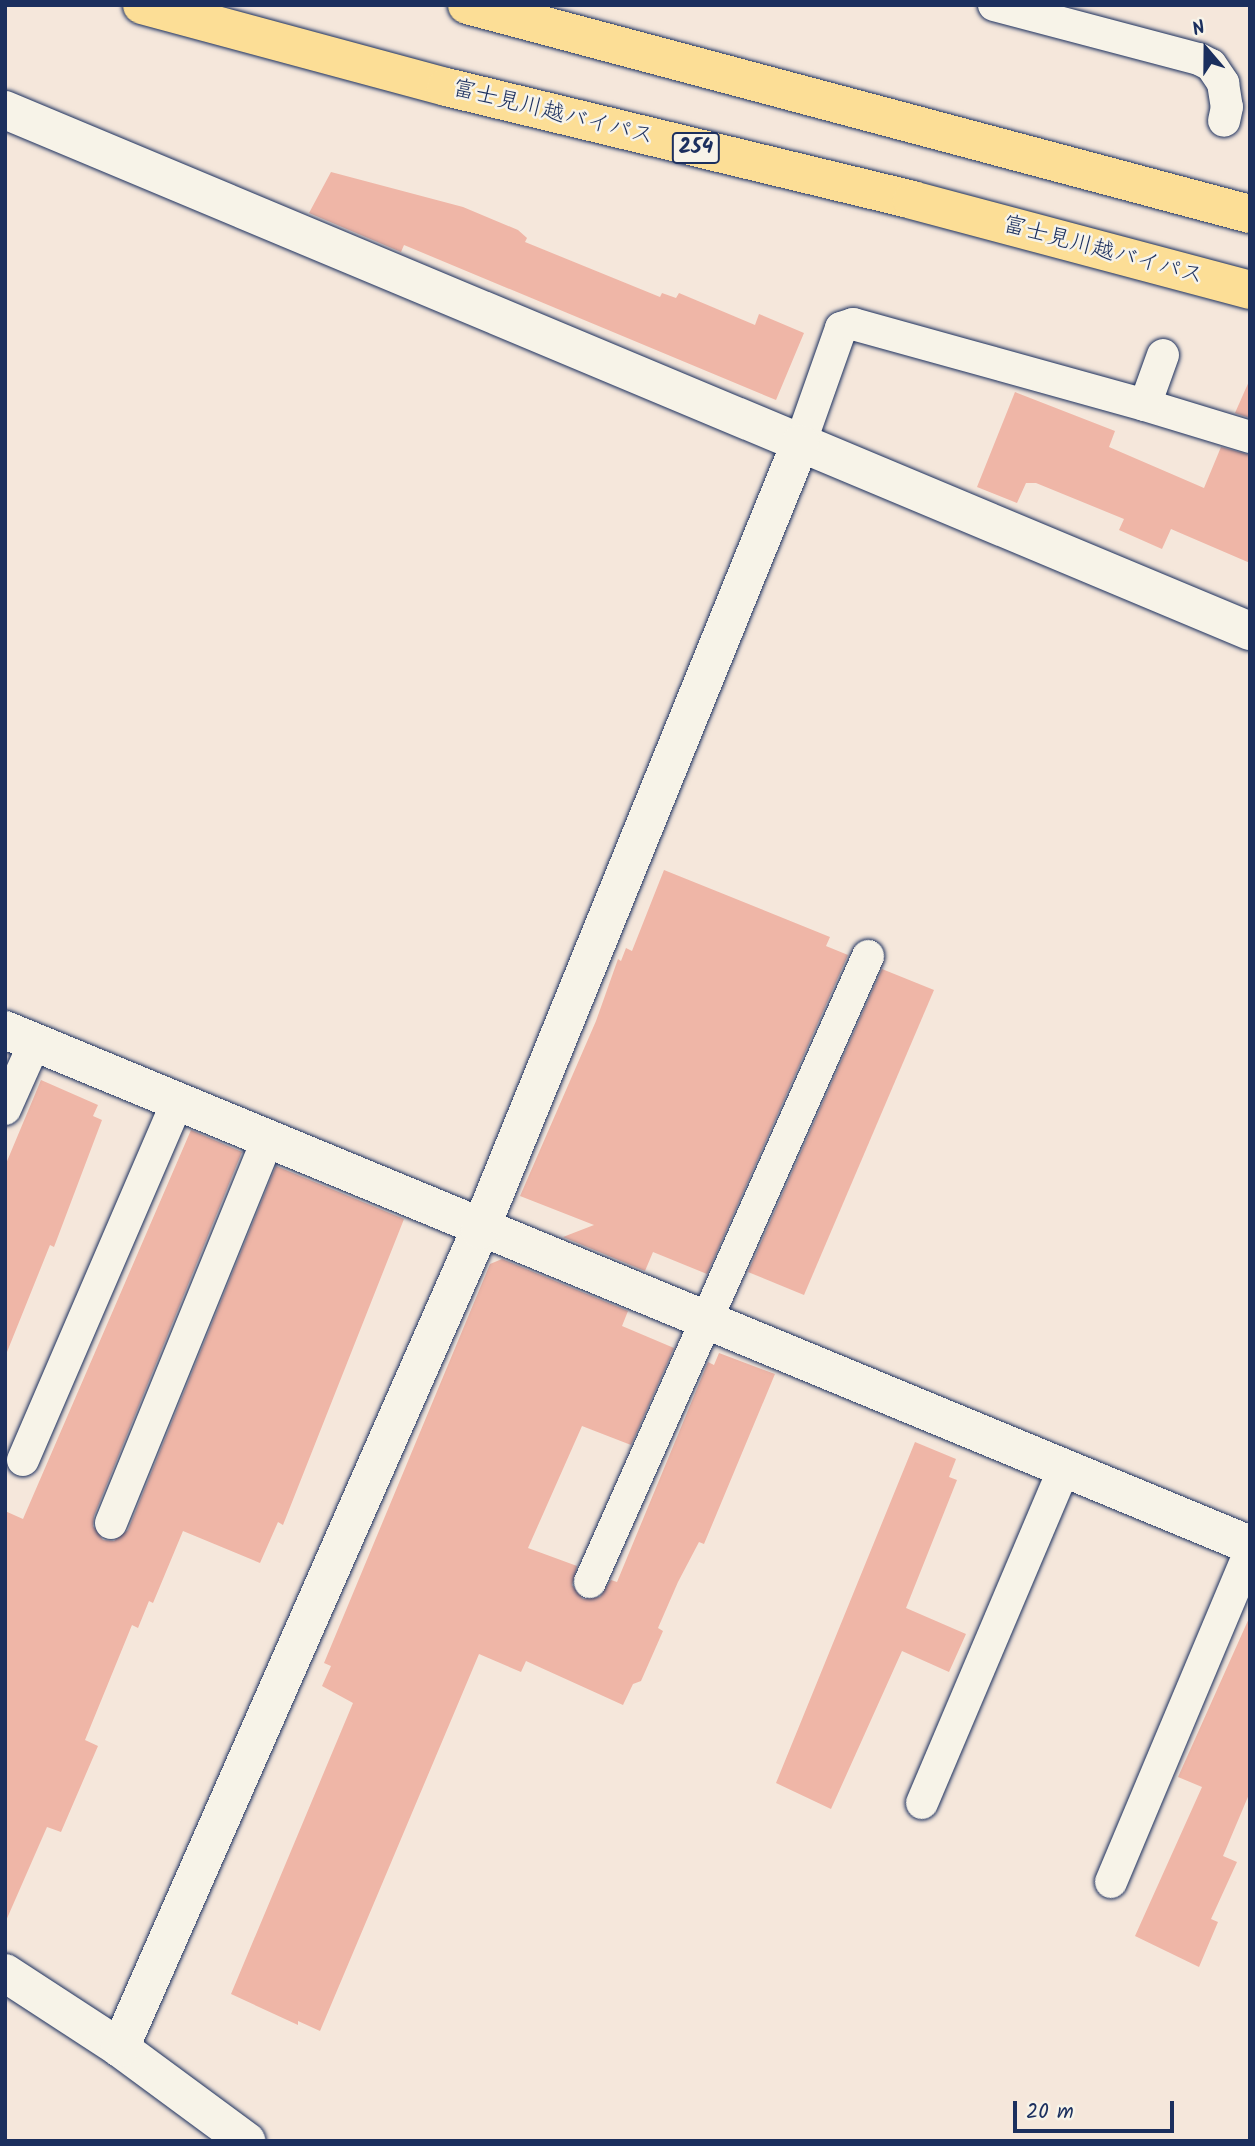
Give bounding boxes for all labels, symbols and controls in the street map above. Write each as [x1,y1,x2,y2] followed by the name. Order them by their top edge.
[1188,13,1210,45] text: N
[1171,14,1241,84] north arrow
[449,75,657,151] street label: 富士見川越バイパス
[672,130,720,166] road number: 254
[999,211,1207,291] street label: 富士見川越バイパス
[1017,2086,1178,2130] scale bar
[1026,2096,1074,2129] text: 20 m

